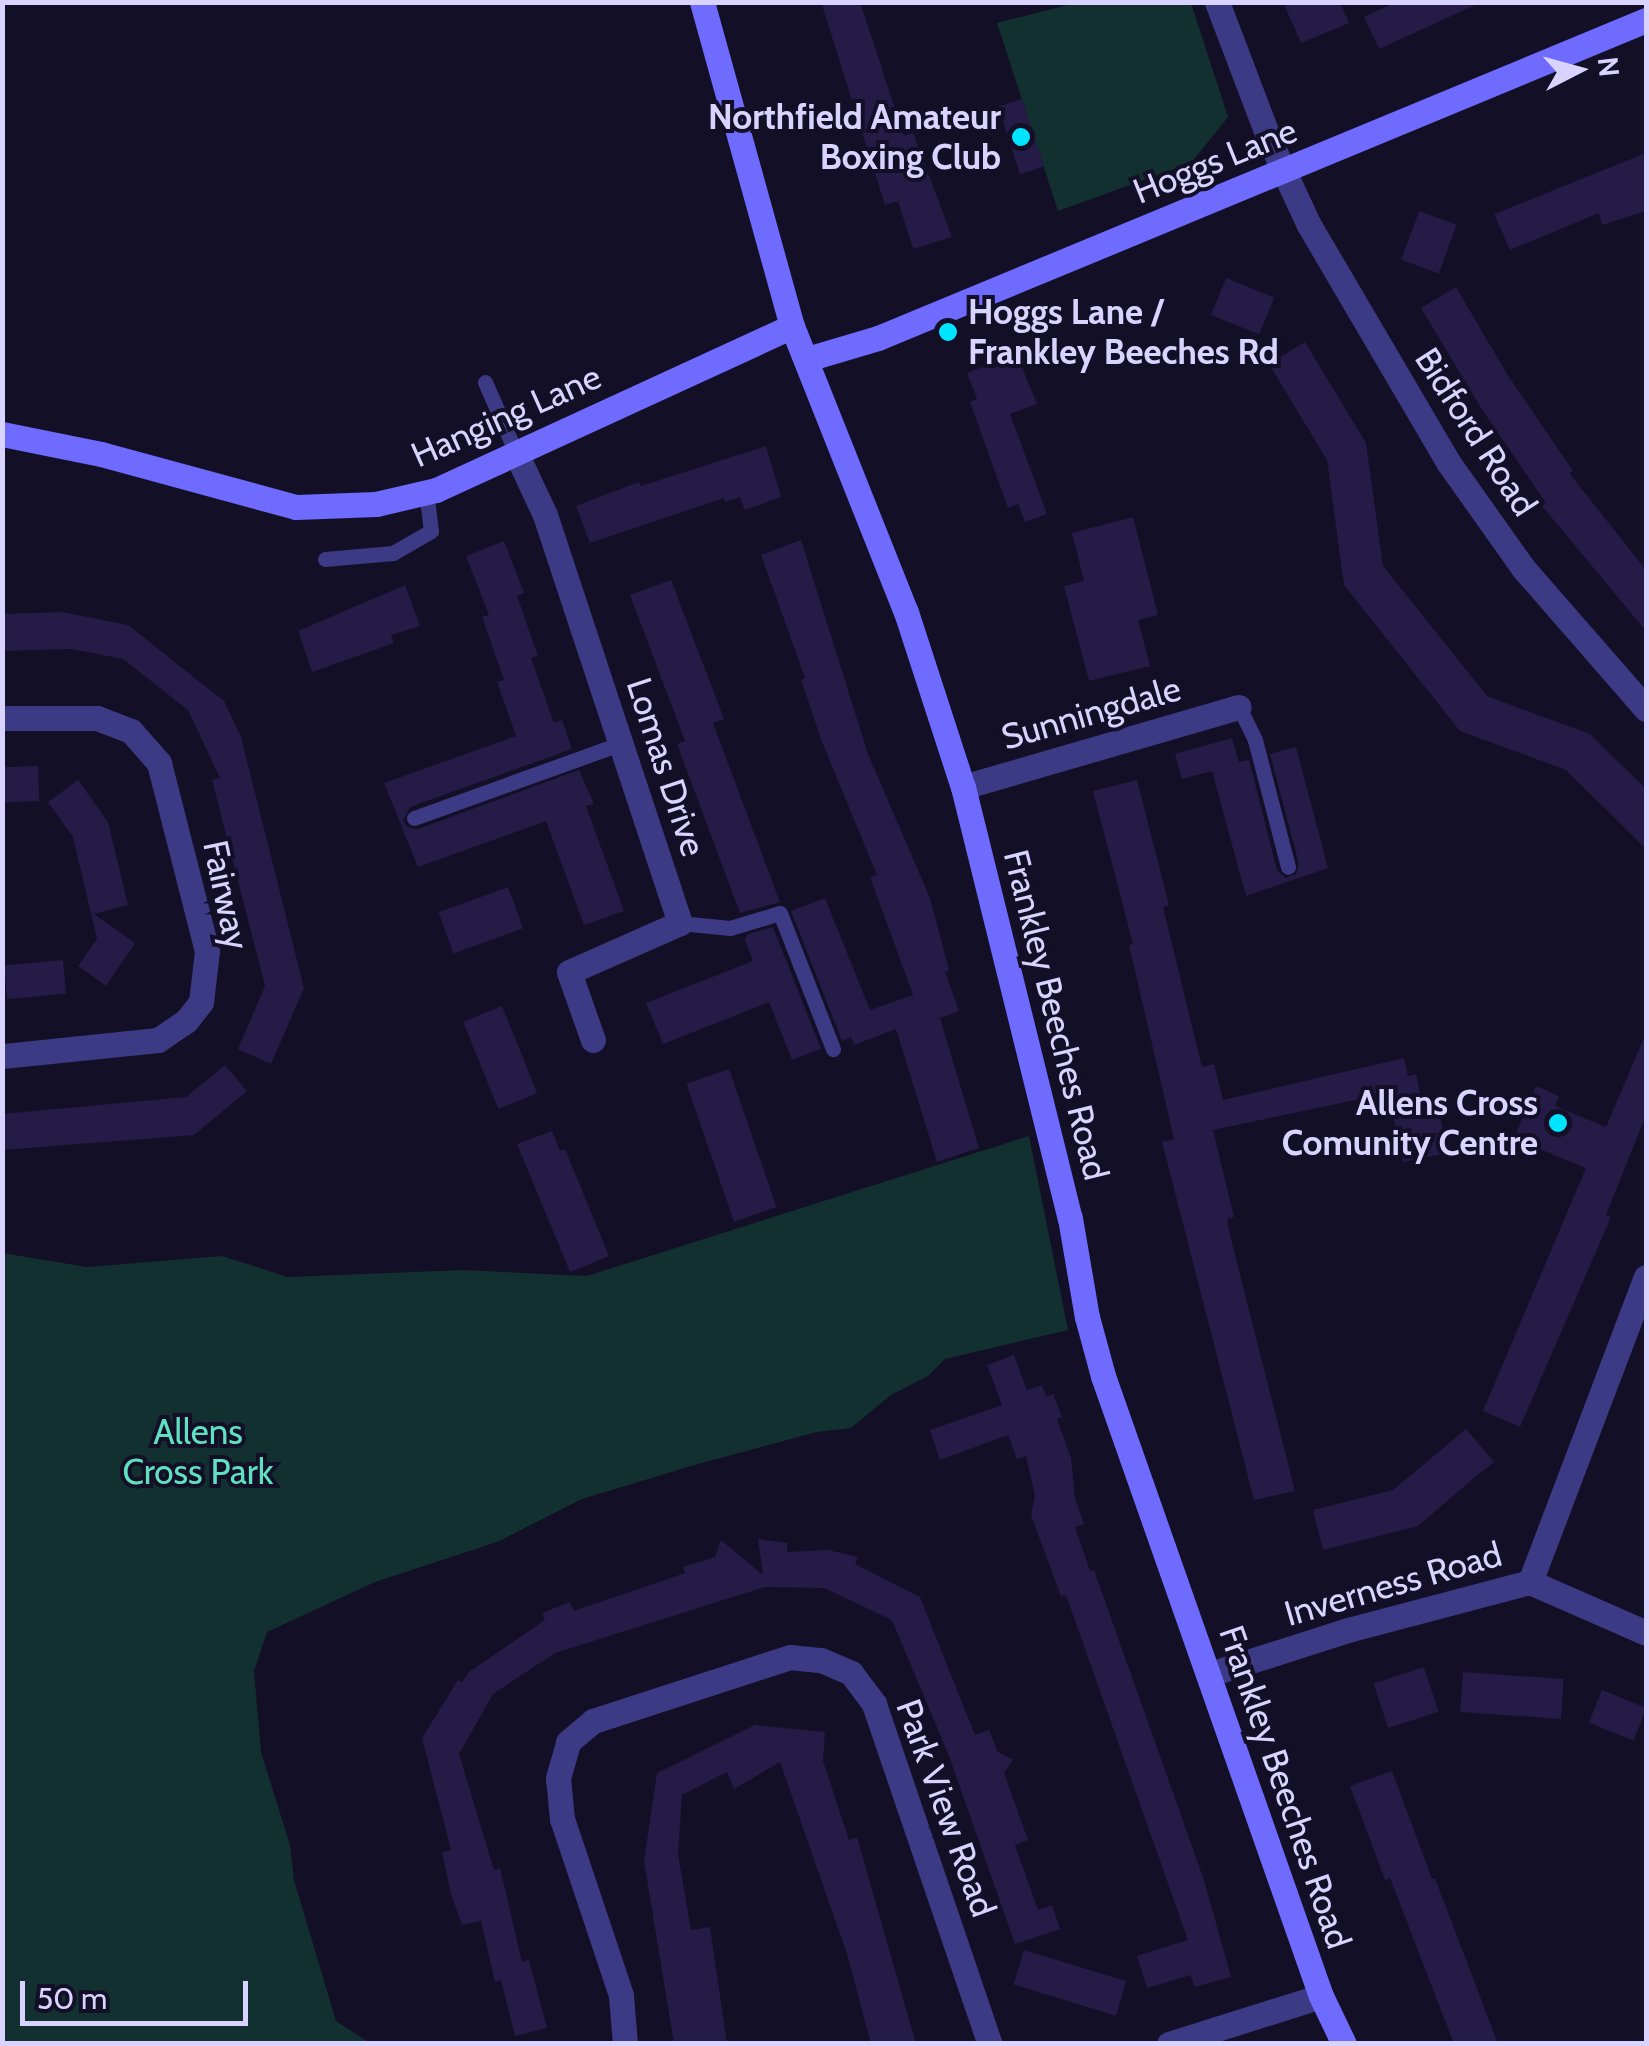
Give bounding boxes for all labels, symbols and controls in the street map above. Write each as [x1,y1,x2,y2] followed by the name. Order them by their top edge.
[1529,20,1629,120] north arrow
[1591,55,1627,78] text: N
[708,96,1001,178] place label: Northfield Amateur Boxing Club
[1127,109,1303,213] street label: Hoggs Lane
[1010,126,1032,148] marker: Northfield Amateur Boxing Club
[968,291,1279,373] place label: Hoggs Lane / Frankley Beeches Rd
[937,321,959,343] marker: Hoggs Lane / Frankley Beeches Rd
[1406,340,1546,524] street label: Bidford Road
[405,356,607,476] street label: Hanging Lane
[997,667,1185,759] street label: Sunningdale
[617,673,715,861] street label: Lomas Drive
[194,837,258,953] street label: Fairway
[995,846,1117,1184] street label: Frankley Beeches Road
[1282,1082,1538,1164] place label: Allens Cross Comunity Centre
[1547,1112,1569,1134] marker: Allens Cross Comunity Centre
[122,1411,274,1493] park label: Allens Cross Park
[1280,1533,1506,1635] street label: Inverness Road
[1210,1620,1360,1954] street label: Frankley Beeches Road
[887,1694,1005,1922] street label: Park View Road
[25,1961,252,2023] scale bar
[37,1980,107,2017] text: 50 m

